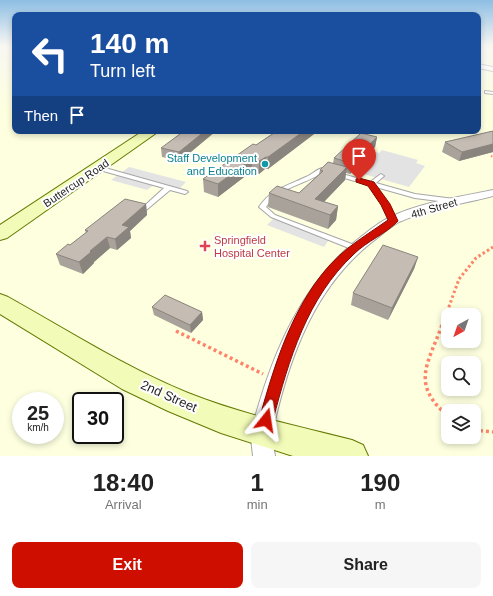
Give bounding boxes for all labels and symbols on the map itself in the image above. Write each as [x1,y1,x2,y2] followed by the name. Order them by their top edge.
[342,139,376,180] pin
[167,152,257,177] place label: Staff Development and Education
[41,157,111,209] street label: Buttercup Road
[260,159,270,169] marker: Staff Development and Education
[409,196,459,220] street label: 4th Street
[214,234,290,259] place label: Springfield Hospital Center
[199,240,211,252] marker: Springfield Hospital Center
[441,308,481,348] north arrow
[139,377,200,415] street label: 2nd Street
[72,392,124,444] speed limit sign: 30
[245,399,287,441] position arrow

